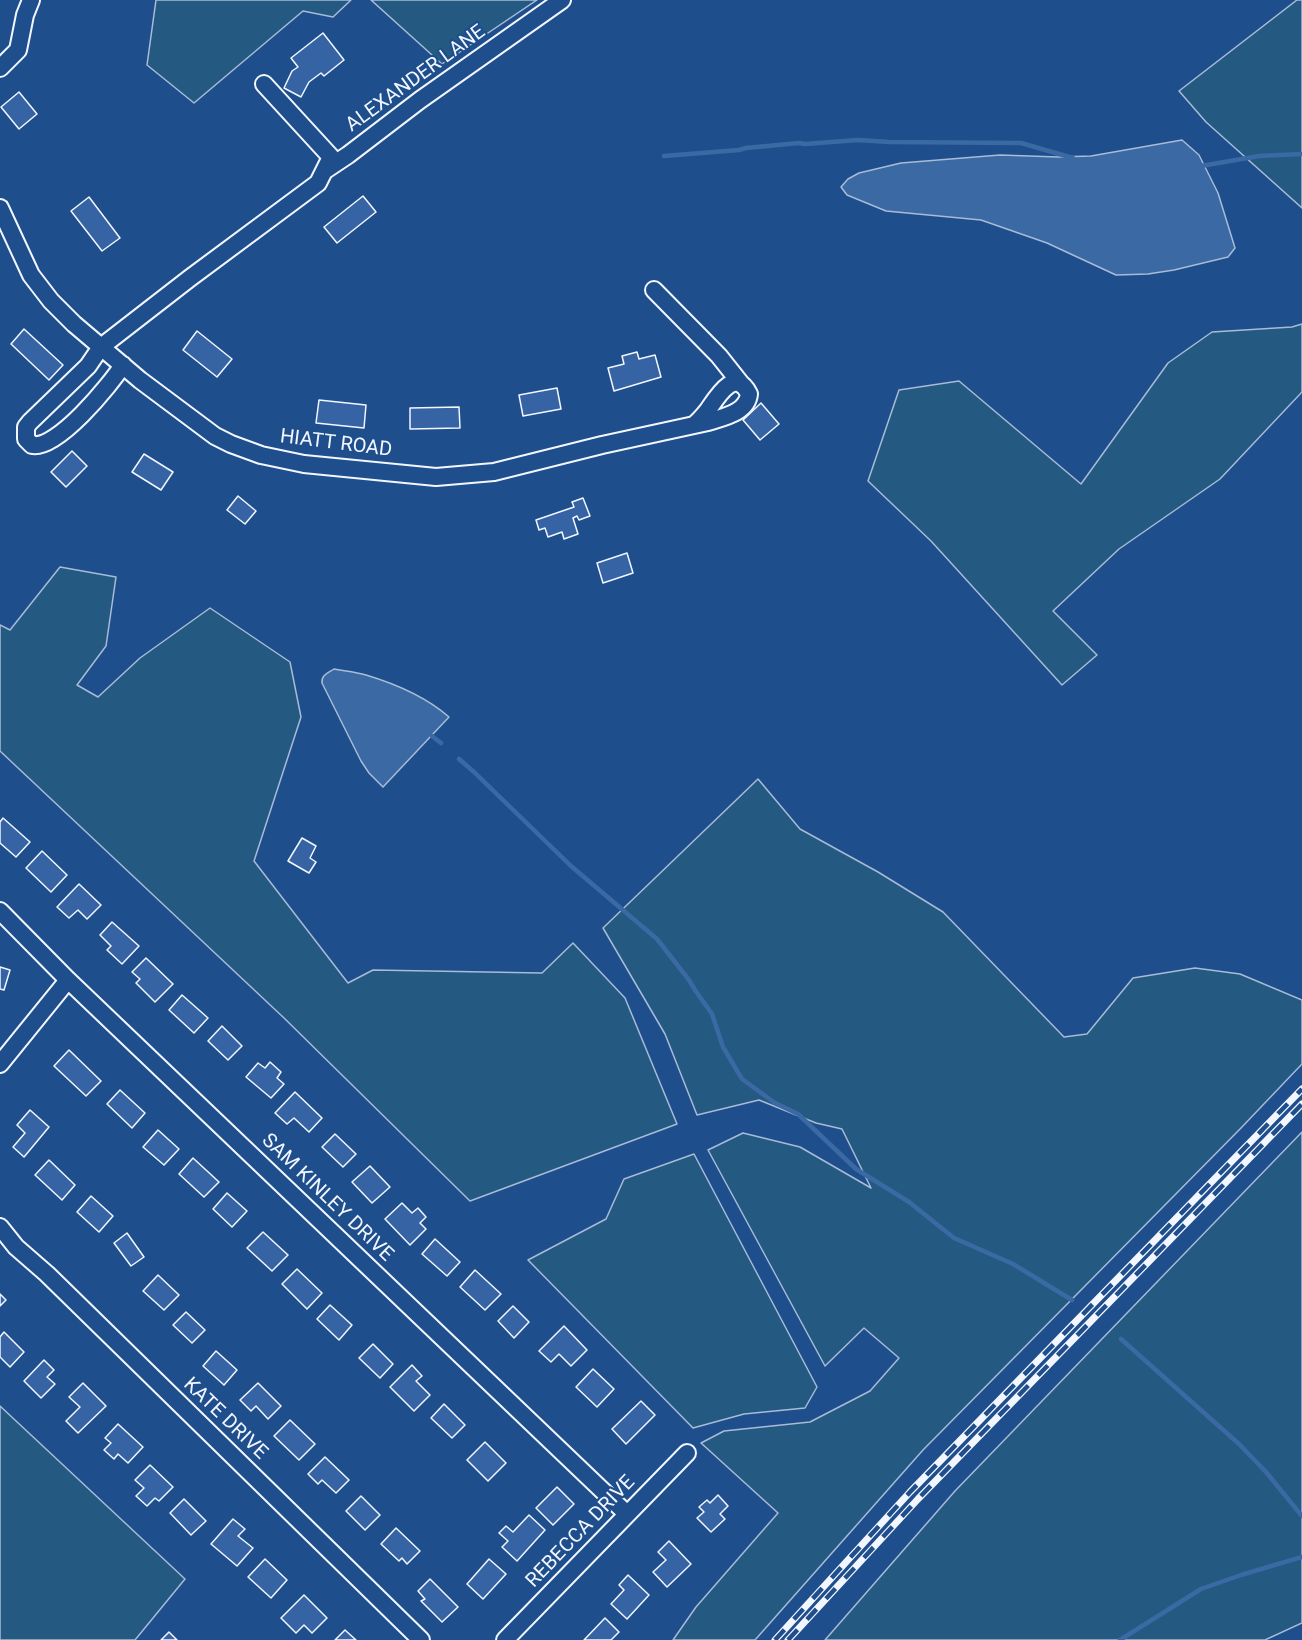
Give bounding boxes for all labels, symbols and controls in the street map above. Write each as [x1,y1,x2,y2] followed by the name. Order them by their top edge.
[342,20,490,138] street label: ALEXANDER LANE
[279,425,393,463] street label: HIATT ROAD
[256,1129,398,1267] street label: SAM KINLEY DRIVE
[178,1373,272,1465] street label: KATE DRIVE
[521,1471,641,1593] street label: REBECCA DRIVE

